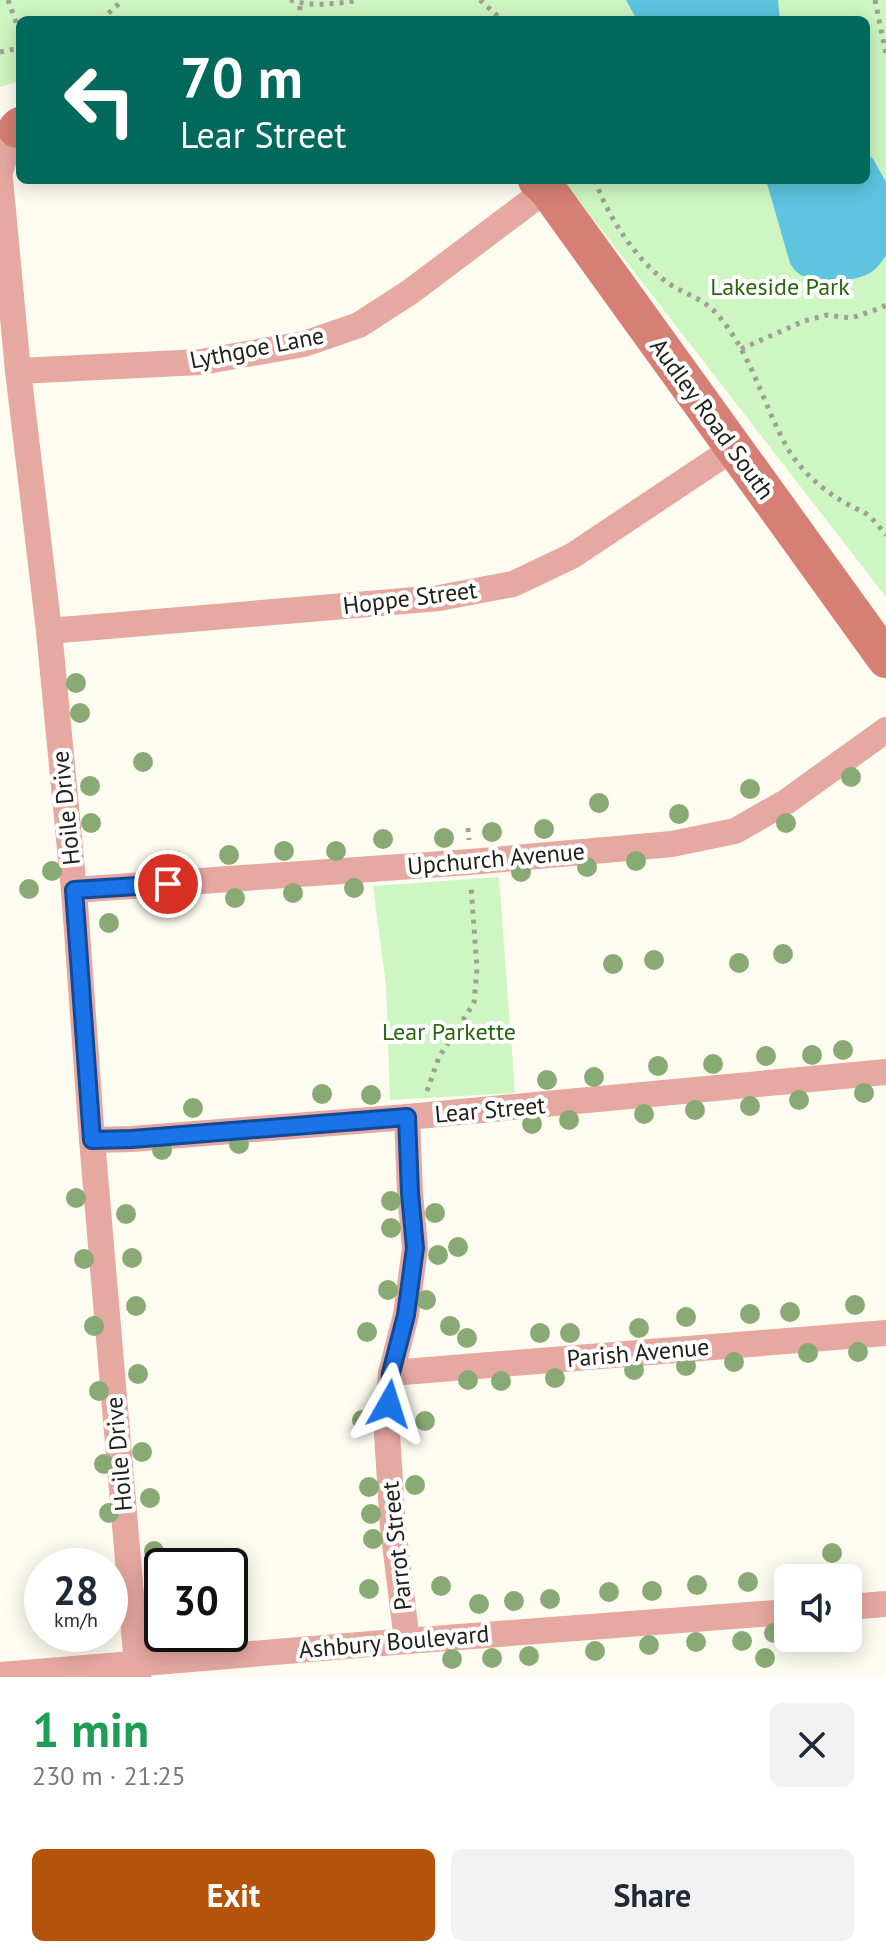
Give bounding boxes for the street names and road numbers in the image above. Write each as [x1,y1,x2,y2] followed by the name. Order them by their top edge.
[187,319,327,376] street label: Lythgoe Lane
[643,332,781,506] street label: Audley Road South
[341,574,479,621] street label: Hoppe Street
[44,749,87,867] street label: Hoile Drive
[406,835,586,882] street label: Upchurch Avenue
[433,1089,547,1130] street label: Lear Street
[565,1331,710,1374] street label: Parish Avenue
[98,1395,139,1513] street label: Hoile Drive
[374,1480,419,1612] street label: Parrot Street
[297,1618,490,1665] street label: Ashbury Boulevard

